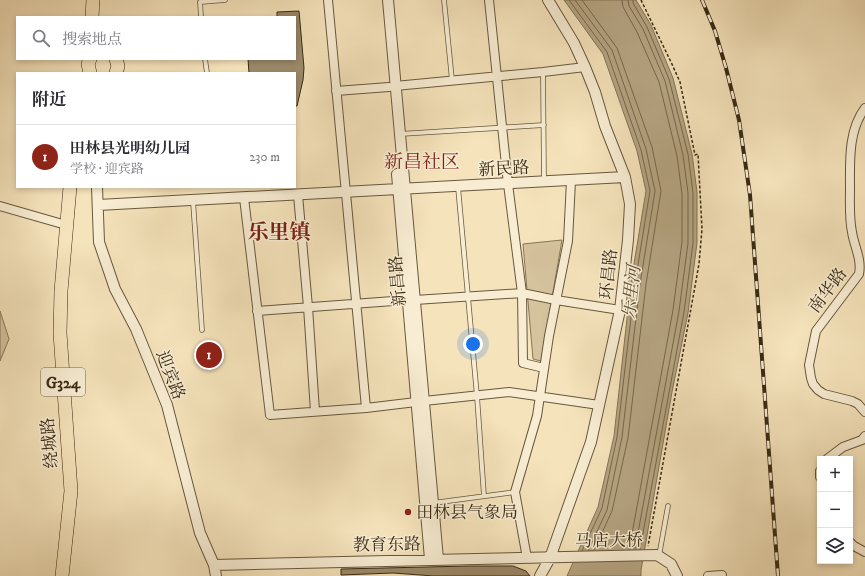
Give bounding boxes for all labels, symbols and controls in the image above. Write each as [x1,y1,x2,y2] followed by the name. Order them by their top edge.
[16,16,296,60] search box
[30,27,52,49] icon: search
[62,30,122,49] text: 搜索地点
[32,89,66,111] text: 附近
[70,139,190,158] text: 田林县光明幼儿园
[43,149,47,165] text: 1
[249,149,280,165] text: 230 m
[384,151,460,174] district label: 新昌社区
[478,157,530,181] street label: 新民路
[70,161,144,177] text: 学校 · 迎宾路
[248,220,311,246] district label: 乐里镇
[595,248,623,301] street label: 环昌路
[385,255,411,307] street label: 新昌路
[618,261,646,320] water label: 乐里河
[804,264,852,318] street label: 南华路
[463,334,483,354] your location
[196,340,222,370] pin: 1
[151,348,189,403] street label: 迎宾路
[41,368,85,396] road number: G324
[37,417,63,469] street label: 绕城路
[817,456,853,564] map controls
[817,456,853,492] button: +
[817,492,853,528] button: −
[416,502,518,524] place label: 田林县气象局
[403,507,413,517] marker: 田林县气象局
[817,528,853,564] button: layers
[575,529,643,553] street label: 马店大桥
[353,533,421,557] street label: 教育东路

